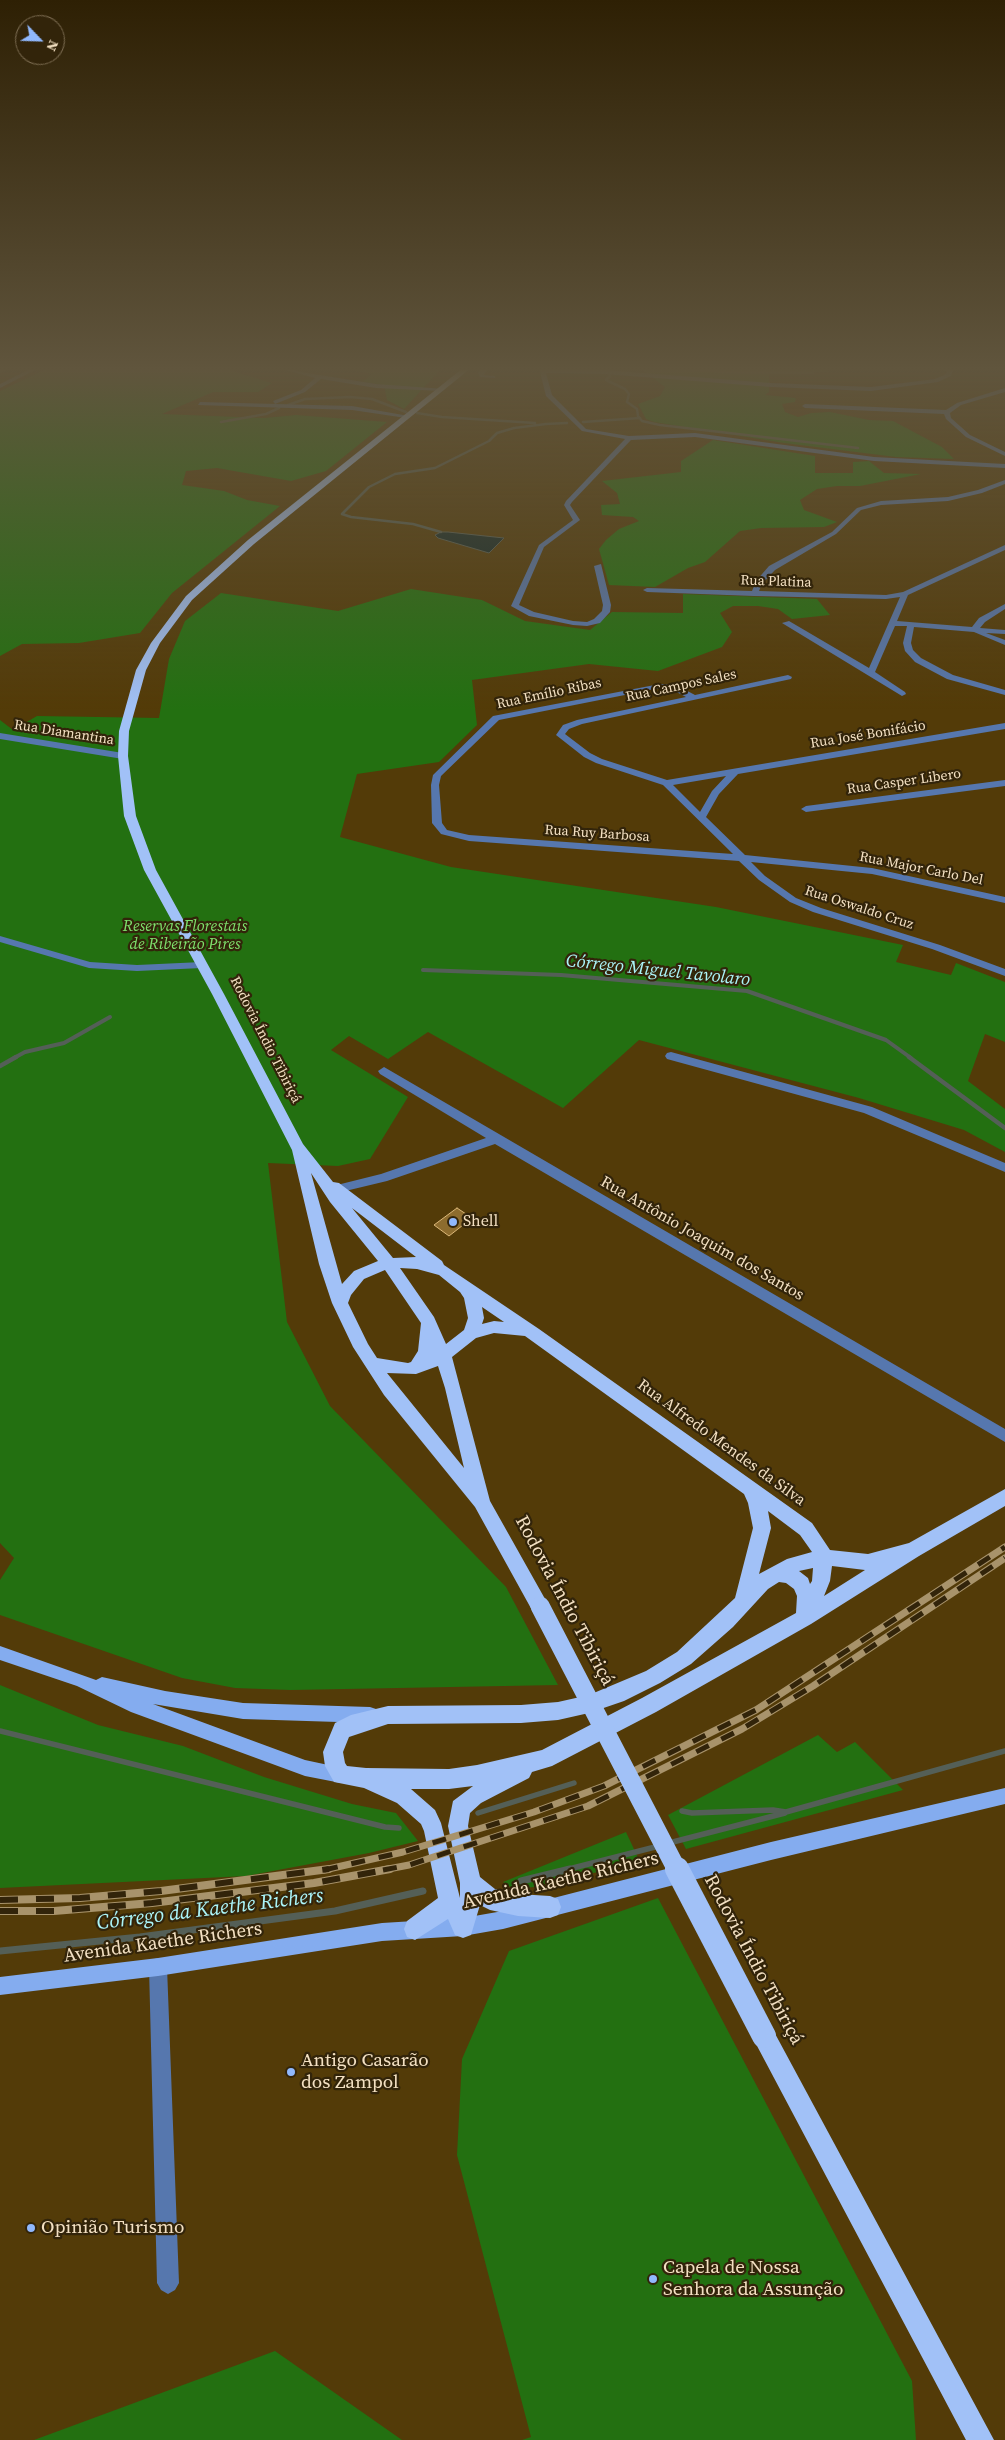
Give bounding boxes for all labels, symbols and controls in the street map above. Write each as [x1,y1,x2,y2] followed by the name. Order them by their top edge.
[15,15,65,65] north arrow
[42,37,64,54] text: N
[740,572,812,592] street label: Rua Platina
[624,666,738,706] street label: Rua Campos Sales
[495,675,603,713] street label: Rua Emílio Ribas
[13,717,115,749] street label: Rua Diamantina
[809,718,927,752] street label: Rua José Bonifácio
[846,766,962,798] street label: Rua Casper Libero
[544,822,650,846] street label: Rua Ruy Barbosa
[858,849,984,889] street label: Rua Major Carlo Del
[802,882,916,934] street label: Rua Oswaldo Cruz
[123,917,247,955] park label: Reservas Florestais de Ribeirão Pires
[565,951,751,991] water label: Córrego Miguel Tavolaro
[226,974,304,1106] street label: Rodovia Índio Tibiriçá
[597,1173,807,1305] street label: Rua Antônio Joaquim dos Santos
[463,1212,498,1232] place label: Shell
[447,1216,459,1228] marker: Shell
[633,1376,809,1510] street label: Rua Alfredo Mendes da Silva
[509,1512,619,1690] street label: Rodovia Índio Tibiriçá
[461,1847,661,1915] street label: Avenida Kaethe Richers
[698,1871,808,2049] street label: Rodovia Índio Tibiriçá
[95,1884,325,1936] water label: Córrego da Kaethe Richers
[62,1918,264,1968] street label: Avenida Kaethe Richers
[301,2050,429,2094] place label: Antigo Casarão dos Zampol
[285,2066,297,2078] marker: Antigo Casarão dos Zampol
[41,2217,185,2239] place label: Opinião Turismo
[25,2222,37,2234] marker: Opinião Turismo
[663,2257,843,2301] place label: Capela de Nossa Senhora da Assunção
[647,2273,659,2285] marker: Capela de Nossa Senhora da Assunção

